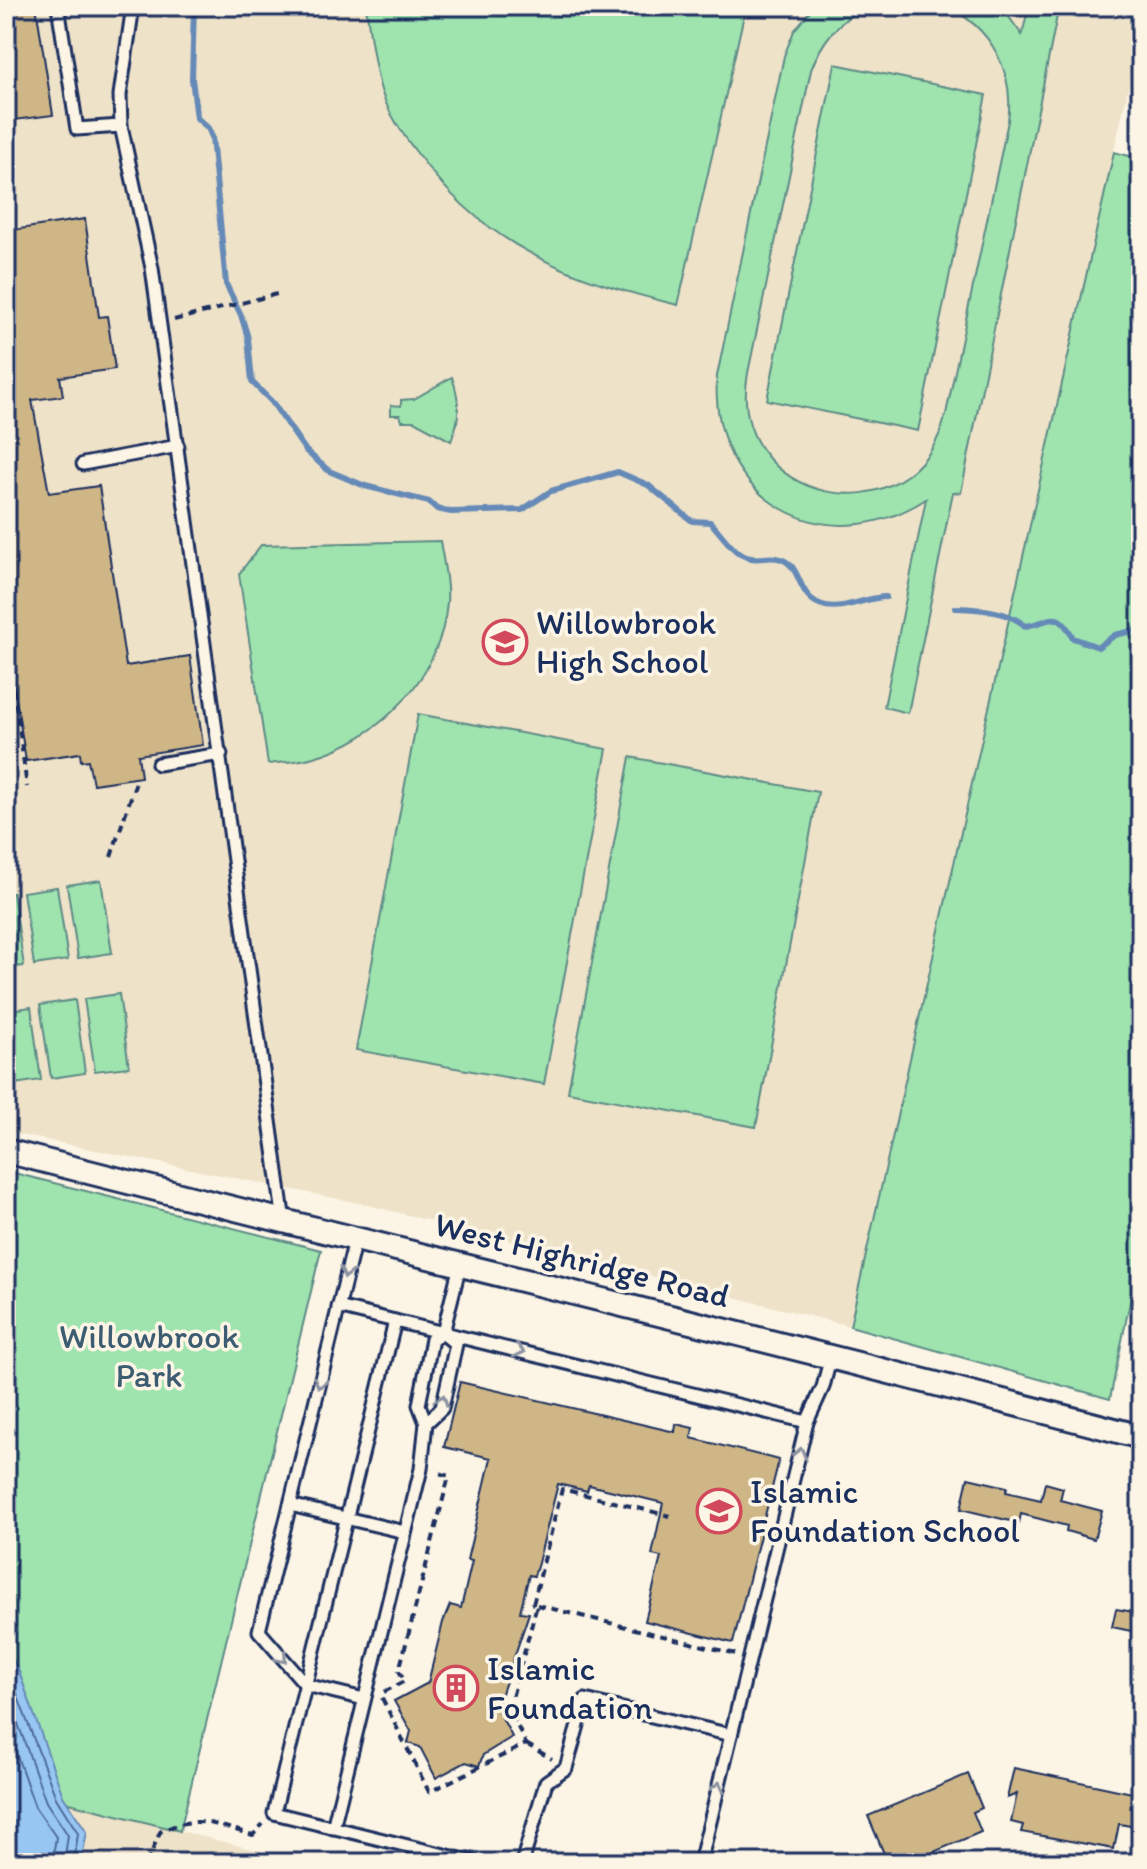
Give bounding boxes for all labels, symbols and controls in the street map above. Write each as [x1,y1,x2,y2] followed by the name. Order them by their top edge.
[536,602,717,682] place label: Willowbrook High School
[481,618,529,666] school or university icon: Willowbrook High School
[430,1204,734,1316] street label: West Highridge Road
[339,1266,356,1280] one-way arrow
[59,1316,240,1396] park label: Willowbrook Park
[512,1342,526,1359] one-way arrow
[312,1375,329,1389] one-way arrow
[432,1394,448,1408] one-way arrow
[790,1447,807,1460] one-way arrow
[750,1471,1020,1551] place label: Islamic Foundation School
[695,1487,743,1535] school or university icon: Islamic Foundation School
[273,1648,287,1663] one-way arrow
[487,1648,652,1728] place label: Islamic Foundation
[432,1664,480,1712] building icon: Islamic Foundation
[709,1781,726,1795] one-way arrow

